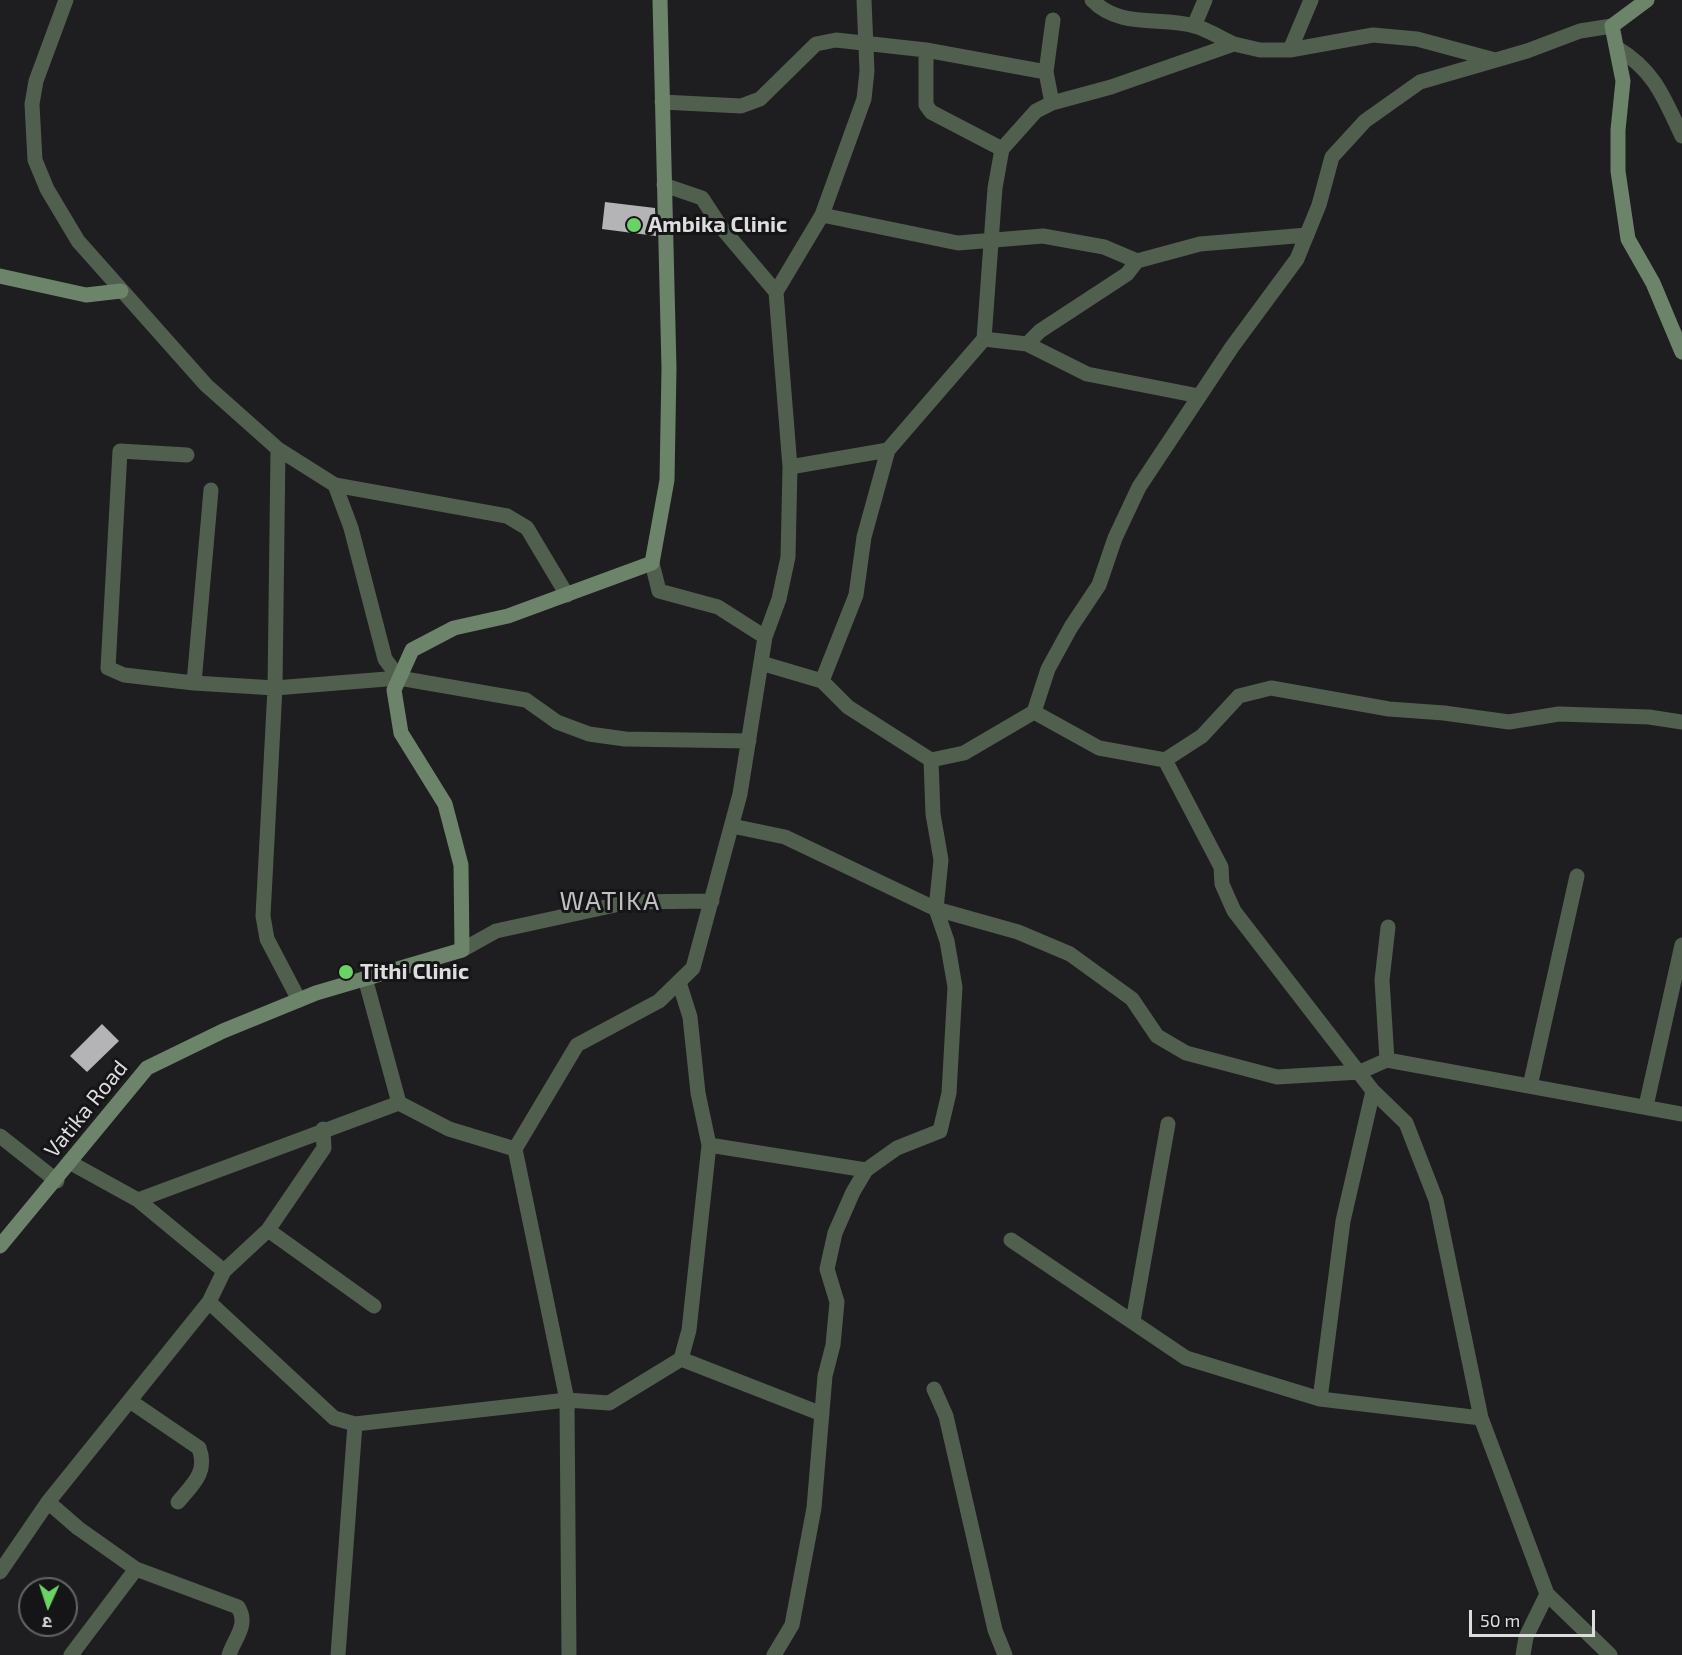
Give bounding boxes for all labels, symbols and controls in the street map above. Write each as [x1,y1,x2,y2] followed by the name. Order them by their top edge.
[648,212,787,238] place label: Ambika Clinic
[625,216,643,234] marker: Ambika Clinic
[559,885,661,917] district label: WATIKA
[360,959,469,985] place label: Tithi Clinic
[337,963,355,981] marker: Tithi Clinic
[39,1055,133,1163] street label: Vatika Road
[18,1577,78,1637] north arrow
[1472,1598,1598,1636] scale bar
[1480,1609,1520,1631] text: 50 m
[42,1614,52,1633] text: उ

